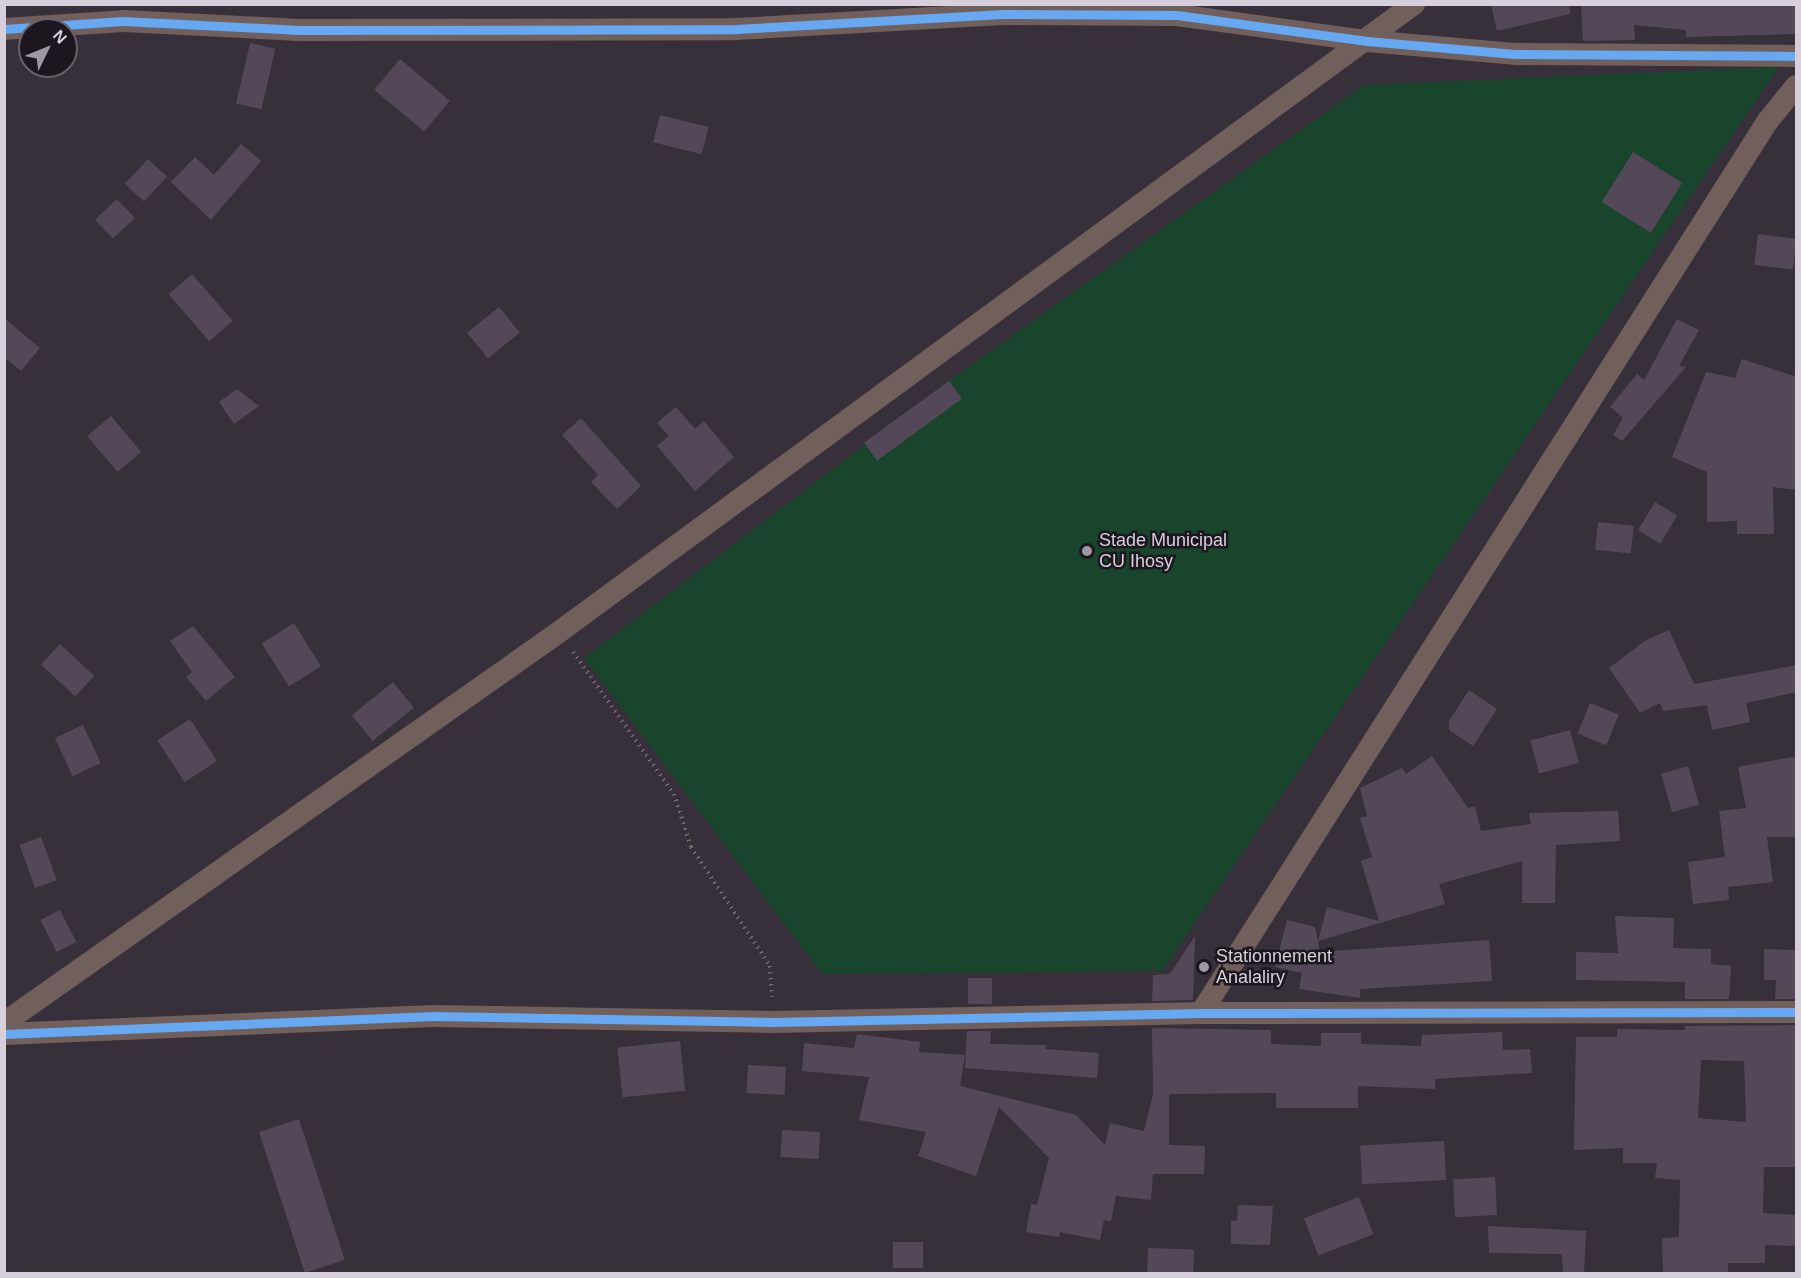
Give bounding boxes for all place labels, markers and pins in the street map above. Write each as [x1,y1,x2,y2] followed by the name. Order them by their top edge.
[1099,530,1227,572] place label: Stade Municipal CU Ihosy
[1080,544,1094,558] marker: Stade Municipal CU Ihosy
[1216,946,1332,988] place label: Stationnement Analaliry
[1197,960,1211,974] marker: Stationnement Analaliry

